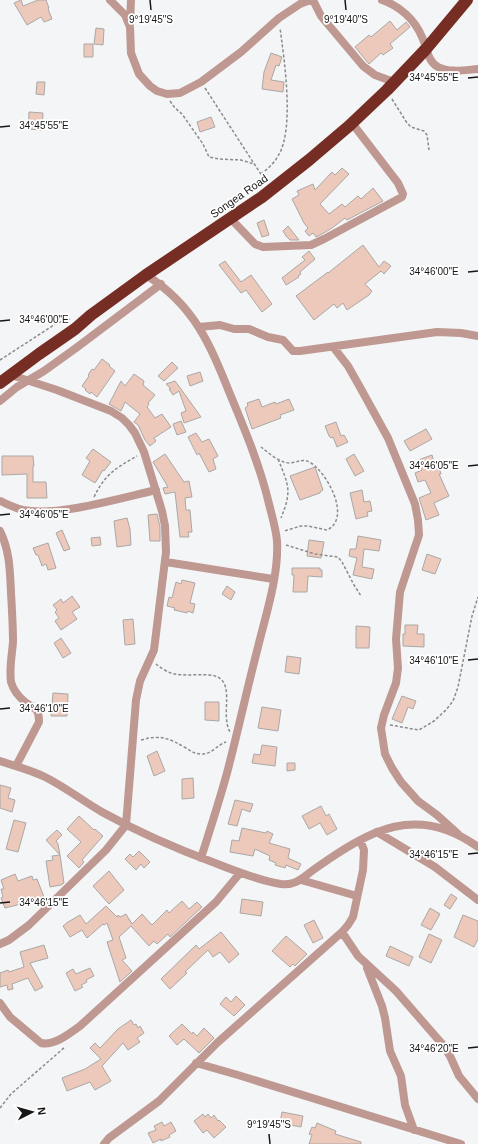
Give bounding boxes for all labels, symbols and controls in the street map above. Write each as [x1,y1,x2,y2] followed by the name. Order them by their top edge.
[129,14,173,25] text: 9°19'45"S
[324,14,368,25] text: 9°19'40"S
[409,72,459,83] text: 34°45'55"E
[19,120,69,131] text: 34°45'55"E
[208,172,270,220] street label: Songea Road
[409,266,459,277] text: 34°46'00"E
[19,314,69,325] text: 34°46'00"E
[409,460,459,471] text: 34°46'05"E
[19,509,69,520] text: 34°46'05"E
[409,655,459,666] text: 34°46'10"E
[19,703,69,714] text: 34°46'10"E
[409,849,459,860] text: 34°46'15"E
[19,897,69,908] text: 34°46'15"E
[409,1043,459,1054] text: 34°46'20"E
[12,1092,52,1132] north arrow
[36,1106,48,1116] text: N
[247,1119,291,1130] text: 9°19'45"S

